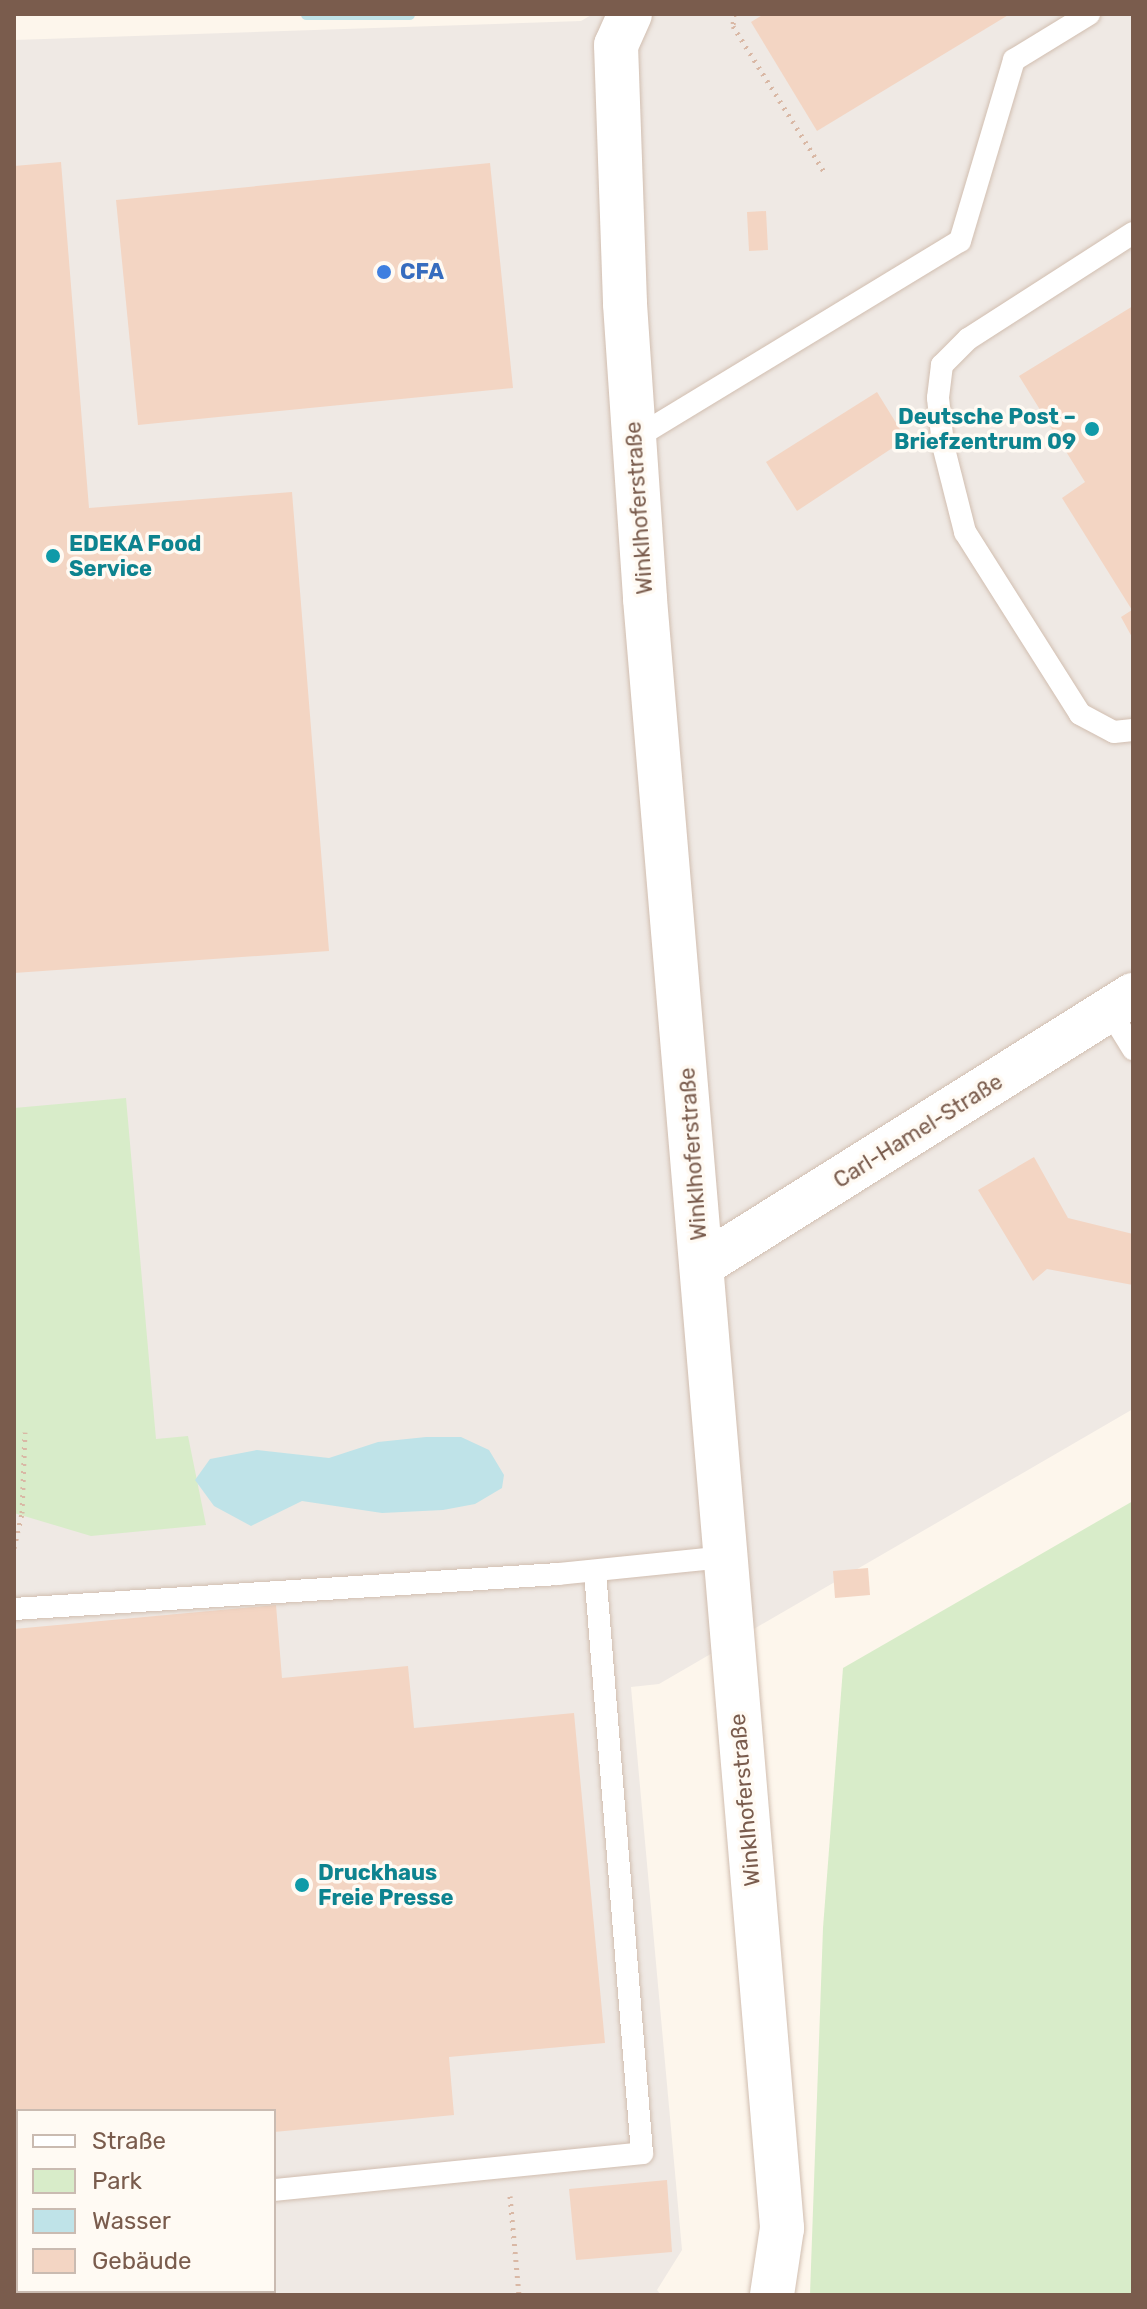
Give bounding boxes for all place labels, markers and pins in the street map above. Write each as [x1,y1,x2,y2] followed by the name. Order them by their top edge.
[400,259,444,285] place label: CFA
[375,263,393,281] marker: CFA
[894,403,1076,454] place label: Deutsche Post – Briefzentrum 09
[1083,420,1101,438] marker: Deutsche Post – Briefzentrum 09
[69,530,202,582] place label: EDEKA Food Service
[44,547,62,565] marker: EDEKA Food Service
[318,1859,454,1910] place label: Druckhaus Freie Presse
[293,1876,311,1894] marker: Druckhaus Freie Presse

